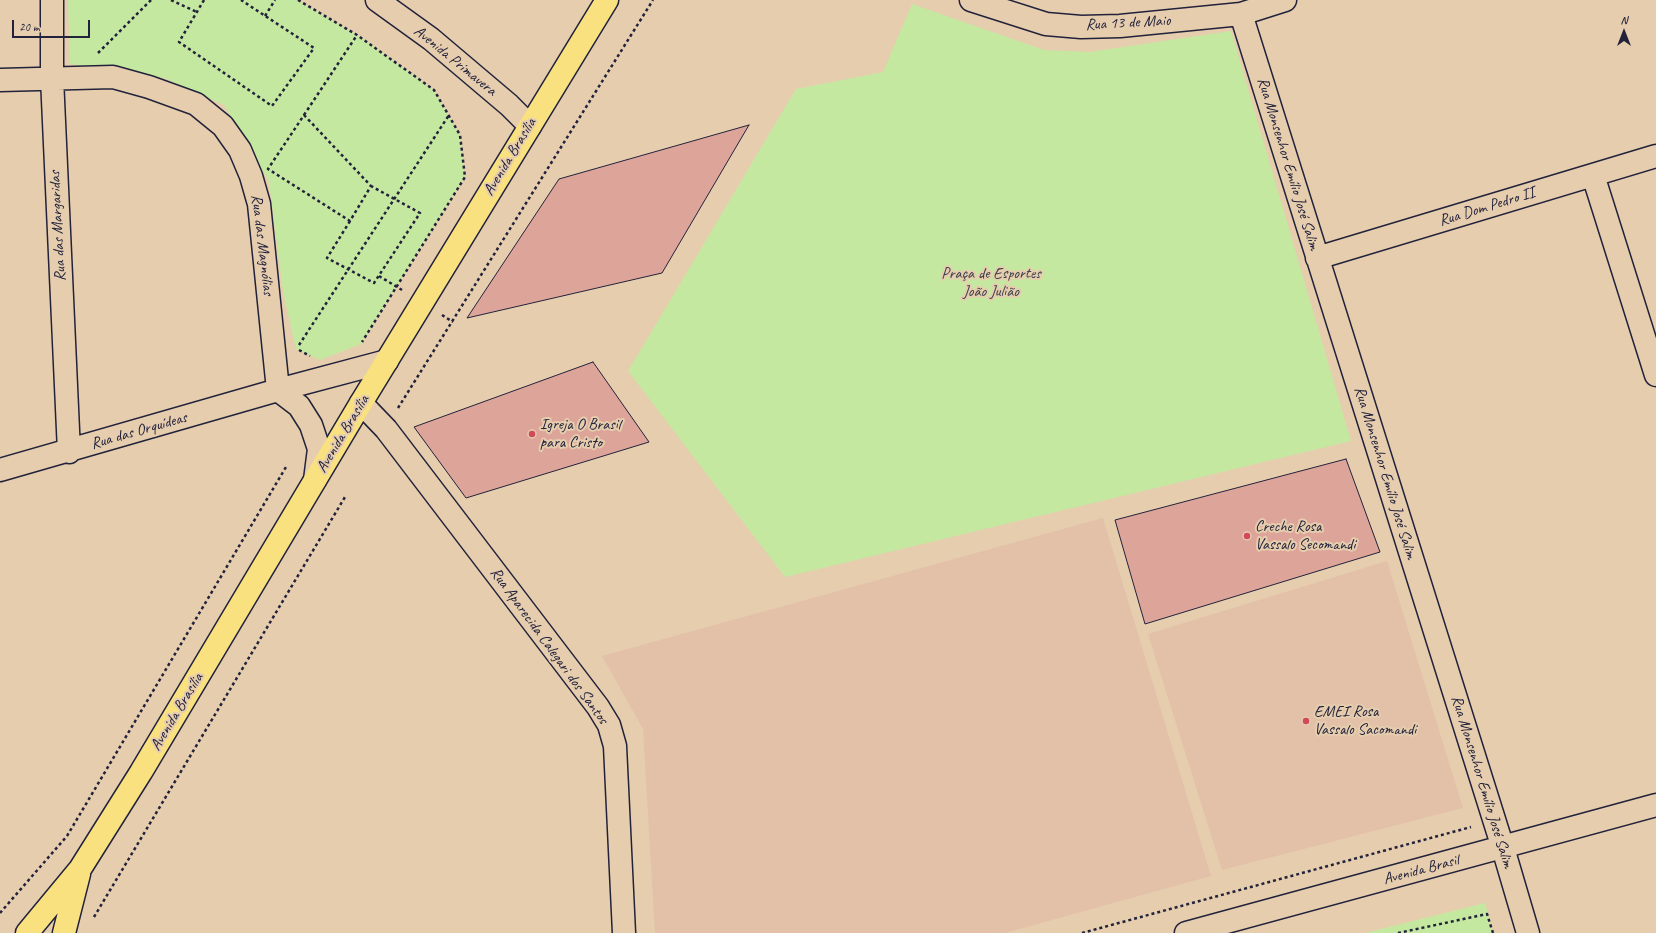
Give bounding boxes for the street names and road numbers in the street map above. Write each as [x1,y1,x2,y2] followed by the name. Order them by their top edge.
[1085,11,1171,35] street label: Rua 13 de Maio
[410,22,500,100] street label: Avenida Primavera
[1253,75,1323,253] street label: Rua Monsenhor Emílio José Salim
[479,115,541,199] street label: Avenida Brasília
[46,170,70,282] street label: Rua das Margaridas
[1437,183,1537,231] street label: Rua Dom Pedro II
[246,193,278,297] street label: Rua das Magnólias
[1350,384,1420,562] street label: Rua Monsenhor Emílio José Salim
[312,392,374,476] street label: Avenida Brasília
[89,408,189,454] street label: Rua das Orquídeas
[486,564,612,728] street label: Rua Aparecida Calegari dos Santos
[146,670,208,754] street label: Avenida Brasília
[1447,693,1517,871] street label: Rua Monsenhor Emílio José Salim
[1381,851,1461,889] street label: Avenida Brasil

